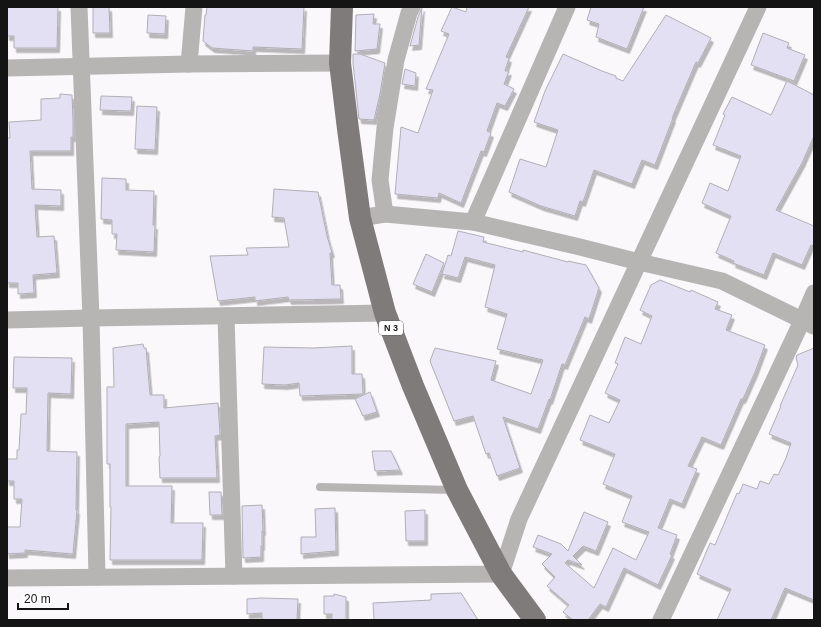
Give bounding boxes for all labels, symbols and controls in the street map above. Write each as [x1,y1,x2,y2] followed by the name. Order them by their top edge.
[379,321,403,335] road number: N 3
[18,585,68,611] scale bar
[24,592,51,606] text: 20 m

